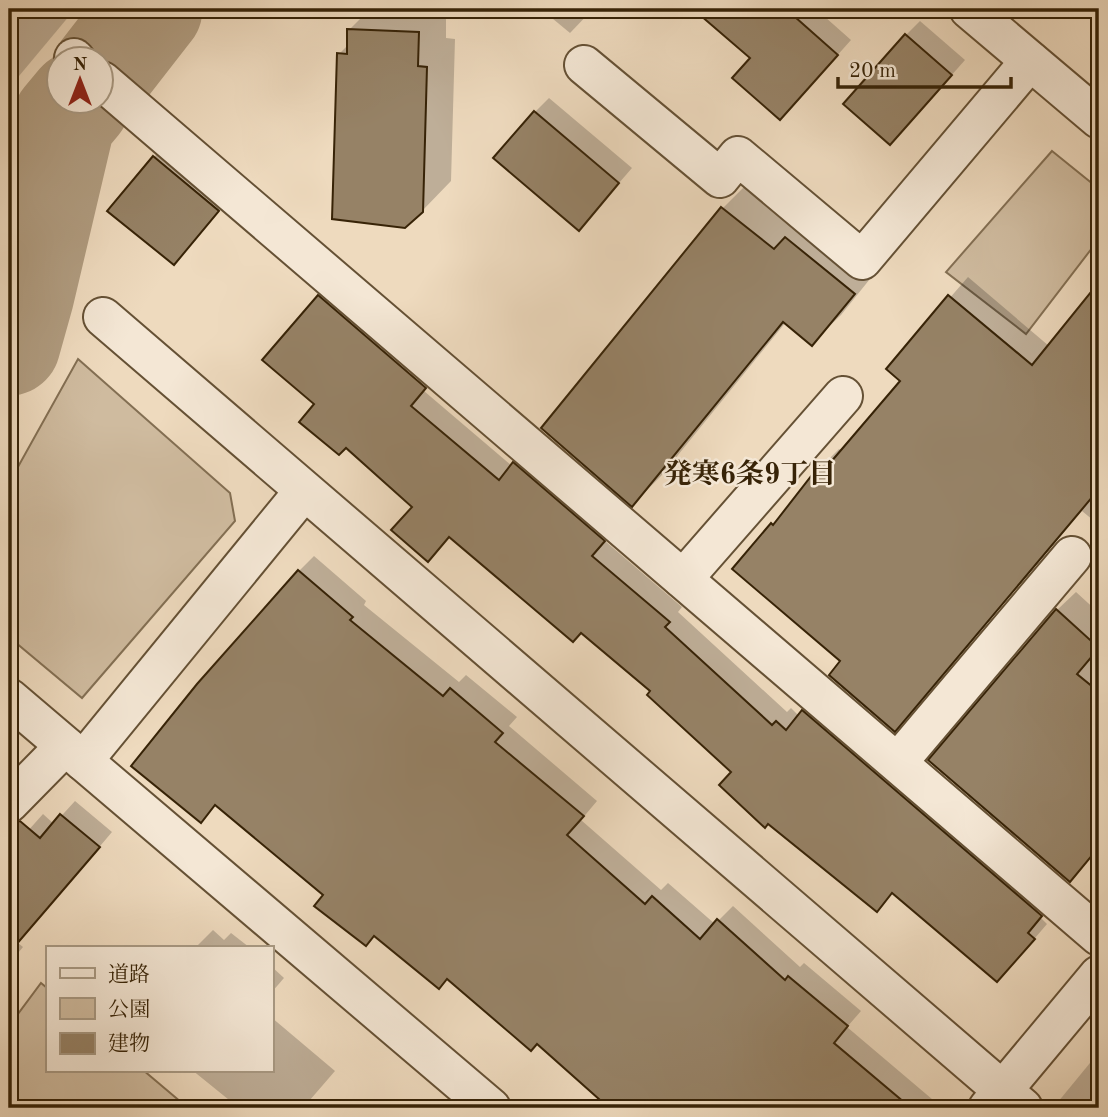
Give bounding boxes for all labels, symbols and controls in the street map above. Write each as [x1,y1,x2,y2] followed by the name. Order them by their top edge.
[46,46,116,116] north arrow
[838,46,1012,90] scale bar
[73,56,88,75] text: N
[849,61,896,82] text: 20 m
[664,459,836,490] district label: 発寒6条9丁目
[46,946,273,1072] legend
[108,963,150,986] text: 道路
[108,998,150,1021] text: 公園
[108,1032,150,1055] text: 建物

